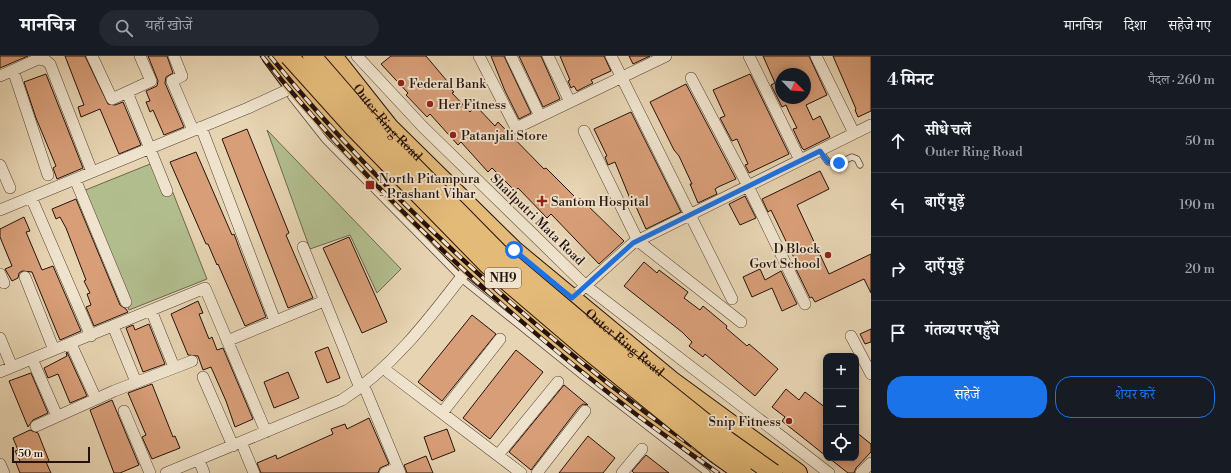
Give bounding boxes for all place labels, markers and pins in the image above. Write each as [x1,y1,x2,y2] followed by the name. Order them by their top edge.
[409,76,487,92] place label: Federal Bank
[396,78,406,88] marker: Federal Bank
[438,97,506,113] place label: Her Fitness
[425,99,435,109] marker: Her Fitness
[461,128,548,144] place label: Patanjali Store
[448,130,458,140] marker: Patanjali Store
[379,171,480,202] place label: North Pitampura - Prashant Vihar
[364,179,376,191] marker: North Pitampura - Prashant Vihar
[551,194,649,210] place label: Santom Hospital
[536,195,548,207] marker: Santom Hospital
[749,241,821,272] place label: D Block Govt School
[823,250,833,260] marker: D Block Govt School
[708,414,781,430] place label: Snip Fitness
[784,416,794,426] marker: Snip Fitness

